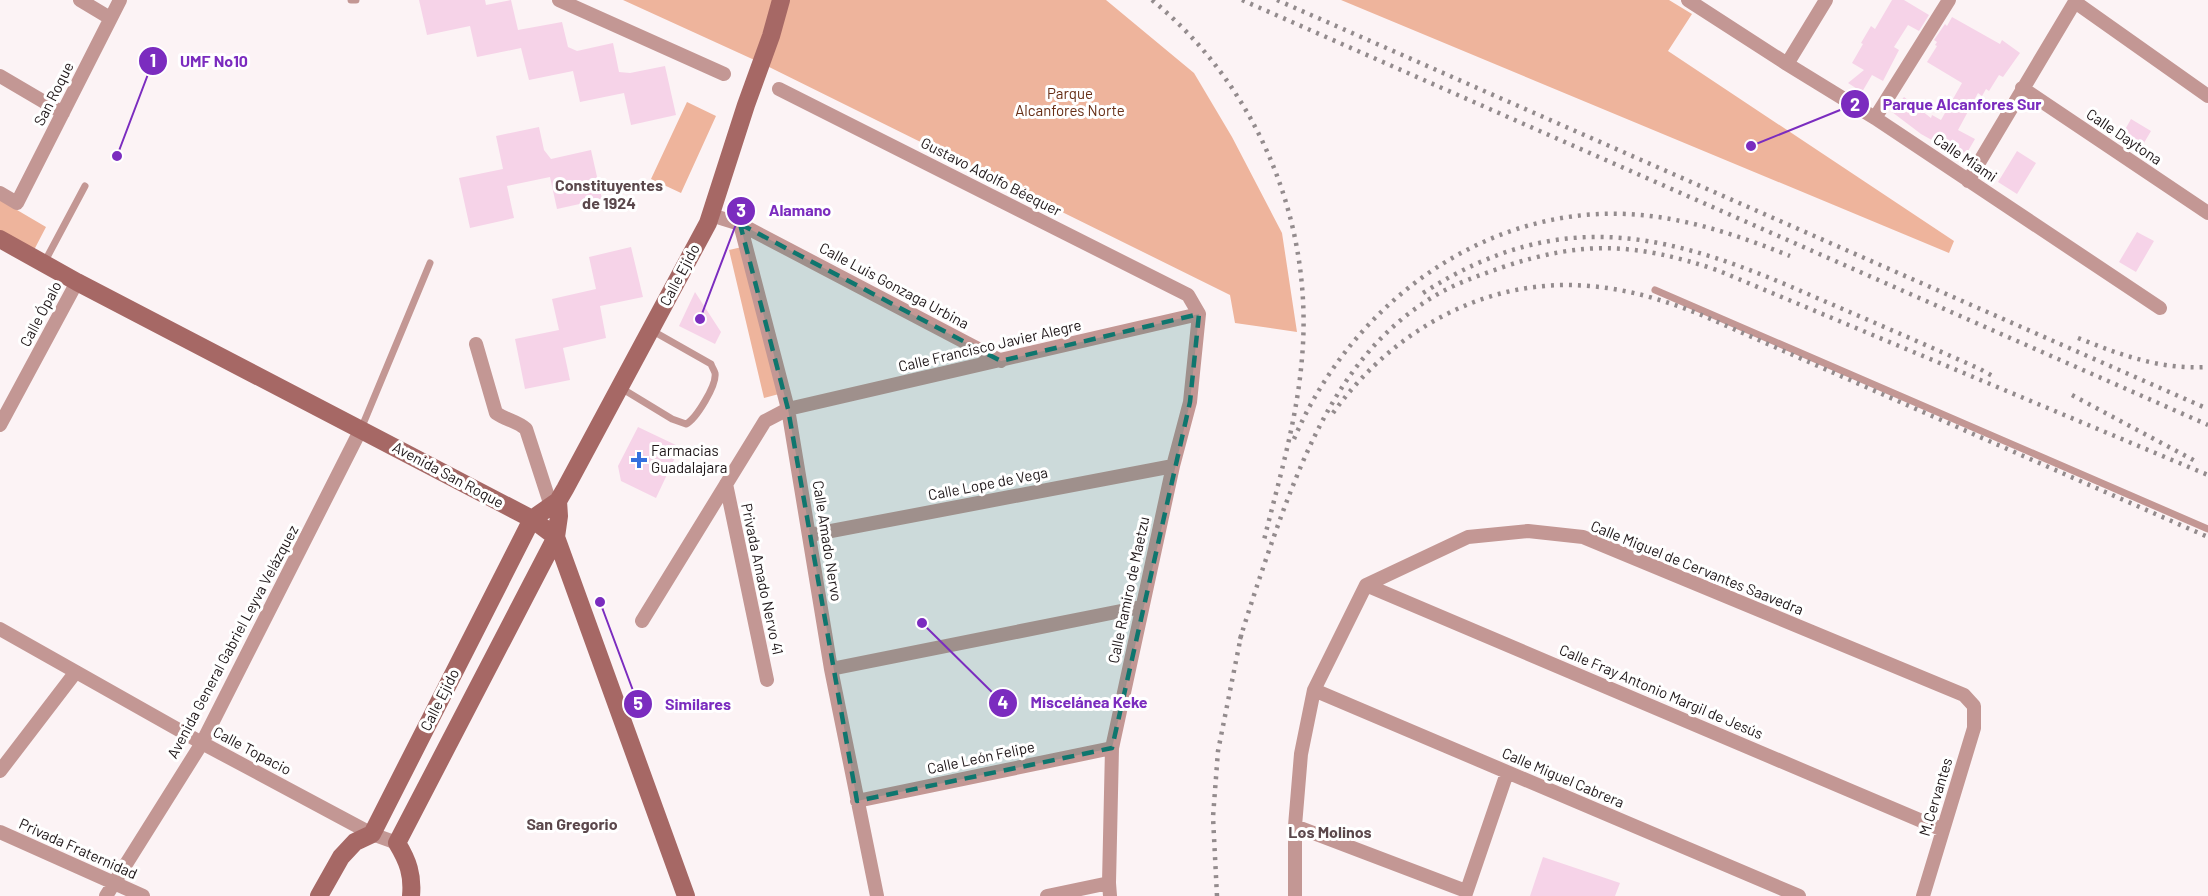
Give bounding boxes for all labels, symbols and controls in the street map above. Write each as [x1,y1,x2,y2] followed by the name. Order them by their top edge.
[138,44,260,78] callout: UMF No10
[150,49,156,71] text: 1
[180,51,248,70] text: UMF No10
[29,59,77,128] street label: San Roque
[1015,84,1125,119] park label: Parque Alcanfores Norte
[1840,87,2053,121] callout: Parque Alcanfores Sur
[1850,93,1860,115] text: 2
[1883,94,2041,113] text: Parque Alcanfores Sur
[2083,104,2166,168] street label: Calle Daytona
[1930,129,2001,185] street label: Calle Miami
[918,133,1065,220] street label: Gustavo Adolfo Béequer
[555,175,663,212] district label: Constituyentes de 1924
[726,194,843,228] callout: Alamano
[736,199,746,221] text: 3
[769,200,831,219] text: Alamano
[817,238,972,332] street label: Calle Luis Gonzaga Urbina
[655,240,703,309] street label: Calle Ejido
[15,278,65,349] street label: Calle Ópalo
[896,315,1083,375] street label: Calle Francisco Javier Alegre
[390,437,507,511] street label: Avenida San Roque
[651,441,727,476] place label: Farmacias Guadalajara
[632,453,646,467] marker: Farmacias Guadalajara
[927,463,1049,503] street label: Calle Lope de Vega
[810,479,846,603] street label: Calle Amado Nervo
[738,501,788,656] street label: Privada Amado Nervo 41
[1104,515,1152,665] street label: Calle Ramiro de Maetzu
[1588,516,1806,618] street label: Calle Miguel de Cervantes Saavedra
[163,522,302,761] street label: Avenida General Gabriel Leyva Velázquez
[1557,640,1766,742] street label: Calle Fray Antonio Margil de Jesús
[416,665,462,734] street label: Calle Ejido
[988,686,1159,720] callout: Miscelánea Keke
[623,687,743,721] callout: Similares
[998,691,1009,713] text: 4
[633,692,643,714] text: 5
[1031,692,1148,711] text: Miscelánea Keke
[665,694,731,713] text: Similares
[210,722,295,778] street label: Calle Topacio
[925,737,1036,777] street label: Calle León Felipe
[1500,743,1627,811] street label: Calle Miguel Cabrera
[1915,755,1955,838] street label: M.Cervantes
[16,814,140,882] street label: Privada Fraternidad
[526,814,618,833] district label: San Gregorio
[1288,822,1372,841] district label: Los Molinos

